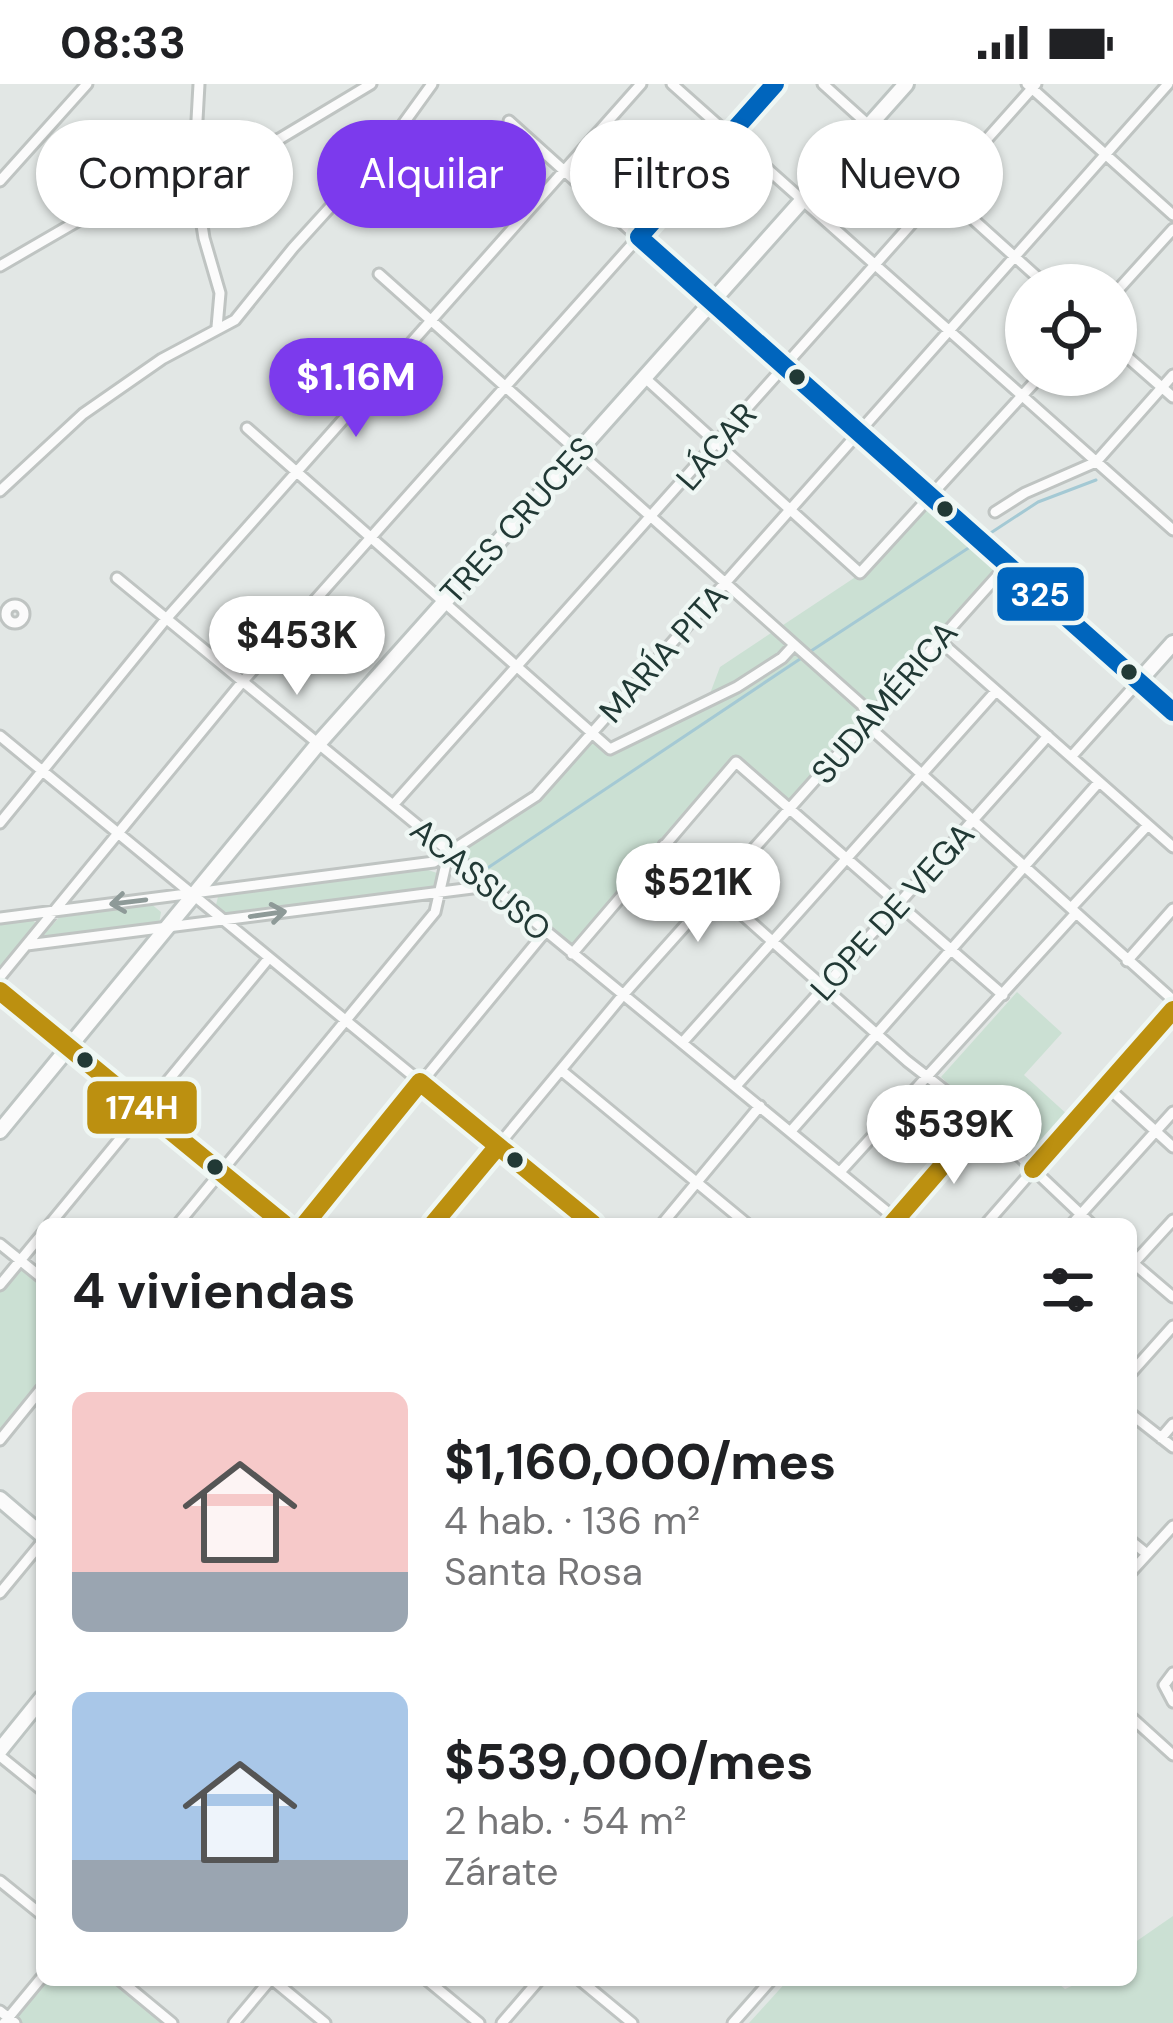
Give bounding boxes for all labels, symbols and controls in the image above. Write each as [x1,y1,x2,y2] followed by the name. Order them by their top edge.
[60,13,186,72] text: 08:33
[36,120,293,228] chip: Comprar
[317,120,546,228] chip: Alquilar
[570,120,773,228] chip: Filtros
[797,120,1003,228] chip: Nuevo
[1005,264,1137,396] map controls
[1005,264,1137,396] button: locate
[258,338,454,440] pin: $1.16M
[296,351,416,402] text: $1.16M
[786,366,808,388] unlabelled marker
[666,394,766,499] street label: LÁCAR
[431,428,604,613] street label: TRES CRUCES
[934,498,956,520] unlabelled marker
[995,565,1086,623] line badge: 325
[1010,573,1070,616] text: 325
[590,575,737,732] street label: MARÍA PITA
[213,596,381,698] pin: $453K
[236,609,358,660] text: $453K
[802,612,967,793] street label: SUDAMÉRICA
[1118,661,1140,683] unlabelled marker
[402,808,560,951] street label: ACASSUSO
[801,813,984,1009] street label: LOPE DE VEGA
[614,843,782,945] pin: $521K
[643,856,753,907] text: $521K
[109,891,148,913] one-way arrow
[248,903,287,925] one-way arrow
[74,1049,96,1071] unlabelled marker
[85,1079,199,1136] line badge: 174H
[870,1085,1038,1187] pin: $539K
[106,1086,178,1129] text: 174H
[894,1098,1014,1149] text: $539K
[504,1149,526,1171] unlabelled marker
[204,1156,226,1178] unlabelled marker
[72,1257,355,1324] text: 4 viviendas
[1035,1257,1101,1323] icon: filters
[444,1428,836,1495] text: $1,160,000/mes
[168,1440,312,1584] icon: home
[444,1495,700,1546] text: 4 hab. · 136 m²
[444,1546,643,1597] text: Santa Rosa
[444,1728,813,1795] text: $539,000/mes
[168,1740,312,1884] icon: home
[444,1795,687,1846] text: 2 hab. · 54 m²
[444,1846,558,1897] text: Zárate

